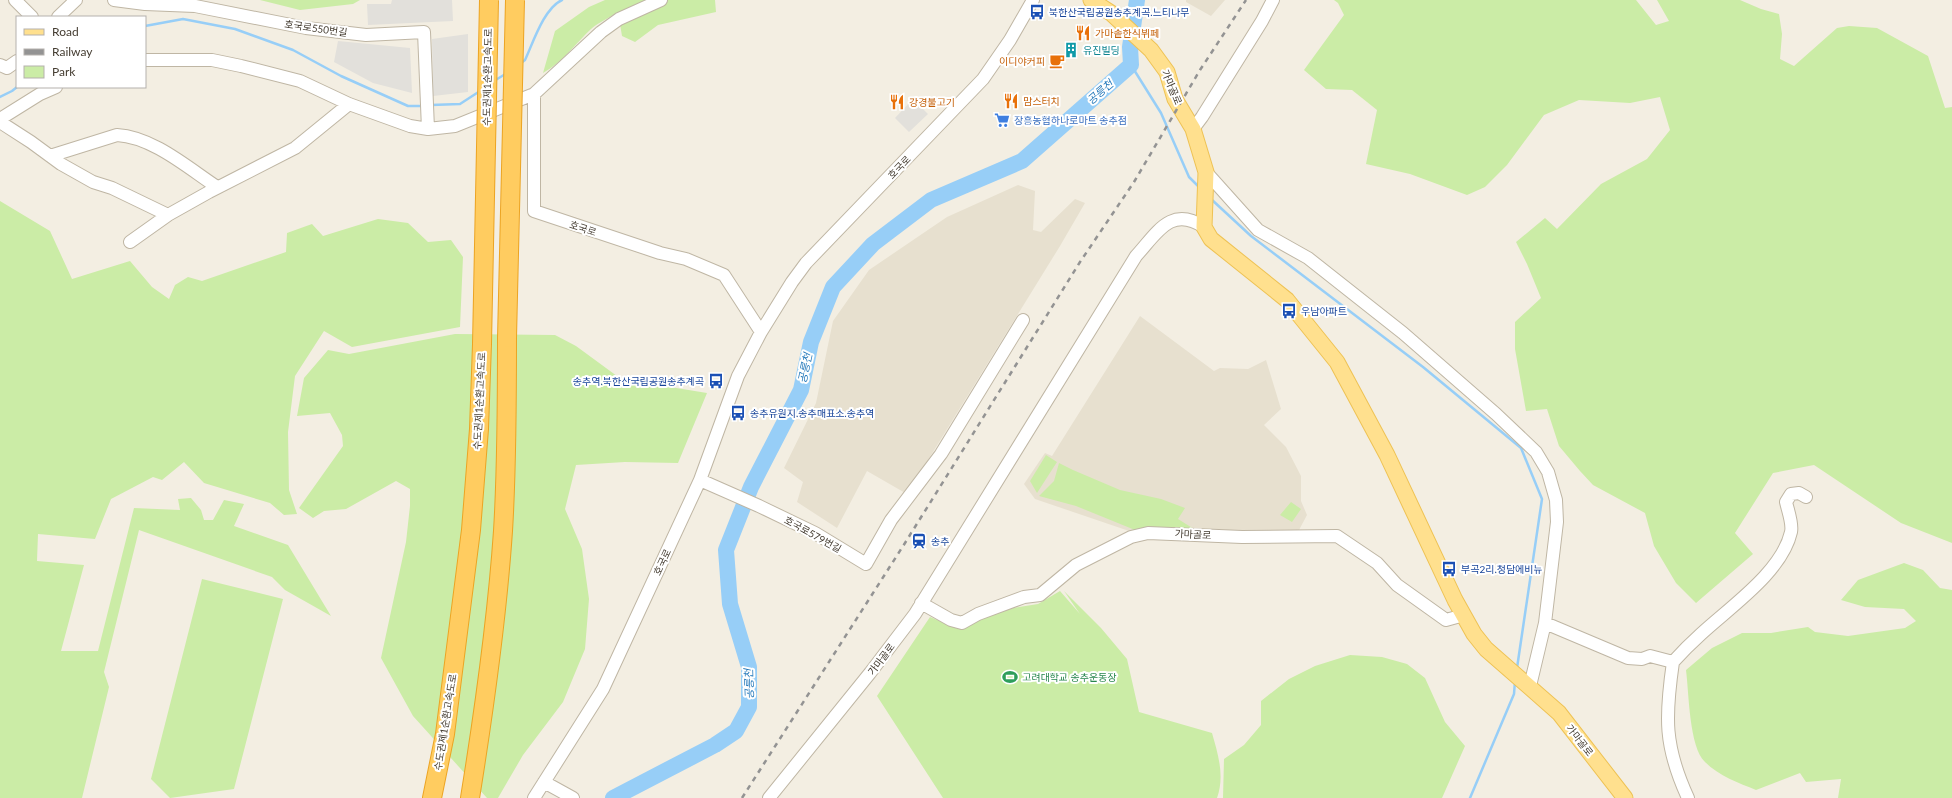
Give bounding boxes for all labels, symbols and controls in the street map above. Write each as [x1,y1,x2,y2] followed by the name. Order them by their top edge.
[1028,3,1046,21] bus stop icon: 북한산국립공원송추계곡.느티나무
[1049,6,1189,18] place label: 북한산국립공원송추계곡.느티나무
[16,16,146,88] legend
[284,18,348,38] street label: 호국로550번길
[52,24,79,39] text: Road
[1074,24,1092,42] restaurant icon: 가마솥한식뷔페
[1095,27,1159,39] place label: 가마솥한식뷔페
[480,28,494,126] street label: 수도권제1순환고속도로
[1062,41,1080,59] building icon: 유진빌딩
[52,44,93,59] text: Railway
[1083,44,1120,56] place label: 유진빌딩
[1048,52,1066,70] cafe icon: 이디야커피
[999,55,1045,67] place label: 이디야커피
[52,64,76,79] text: Park
[1159,68,1185,106] street label: 가마골로
[1084,76,1117,106] water label: 공릉천
[1002,92,1020,110] restaurant icon: 맘스터치
[888,93,906,111] restaurant icon: 강경불고기
[1023,95,1060,107] place label: 맘스터치
[909,96,955,108] place label: 강경불고기
[993,111,1011,129] supermarket icon: 장흥농협하나로마트 송추점
[1014,114,1127,126] place label: 장흥농협하나로마트 송추점
[885,153,913,181] street label: 호국로
[568,218,598,238] street label: 호국로
[1280,302,1298,320] bus stop icon: 우남아파트
[1301,305,1347,317] place label: 우남아파트
[795,350,814,384] water label: 공릉천
[470,352,488,450] street label: 수도권제1순환고속도로
[707,372,725,390] bus stop icon: 송추역.북한산국립공원송추계곡
[573,375,704,387] place label: 송추역.북한산국립공원송추계곡
[729,404,747,422] bus stop icon: 송추유원지.송추매표소.송추역
[750,407,874,419] place label: 송추유원지.송추매표소.송추역
[782,513,844,555] street label: 호국로579번길
[1174,527,1212,541] street label: 가마골로
[910,532,928,550] station icon: 송추
[931,535,949,547] place label: 송추
[651,547,673,577] street label: 호국로
[1440,560,1458,578] bus stop icon: 부곡2리.청담에비뉴
[1461,563,1543,575] place label: 부곡2리.청담에비뉴
[865,641,897,677] street label: 가마골로
[741,667,756,699] water label: 공릉천
[1001,668,1019,686] sports icon: 고려대학교 송추운동장
[1022,671,1117,683] place label: 고려대학교 송추운동장
[431,673,459,771] street label: 수도권제1순환고속도로
[1564,722,1596,758] street label: 가마골로

